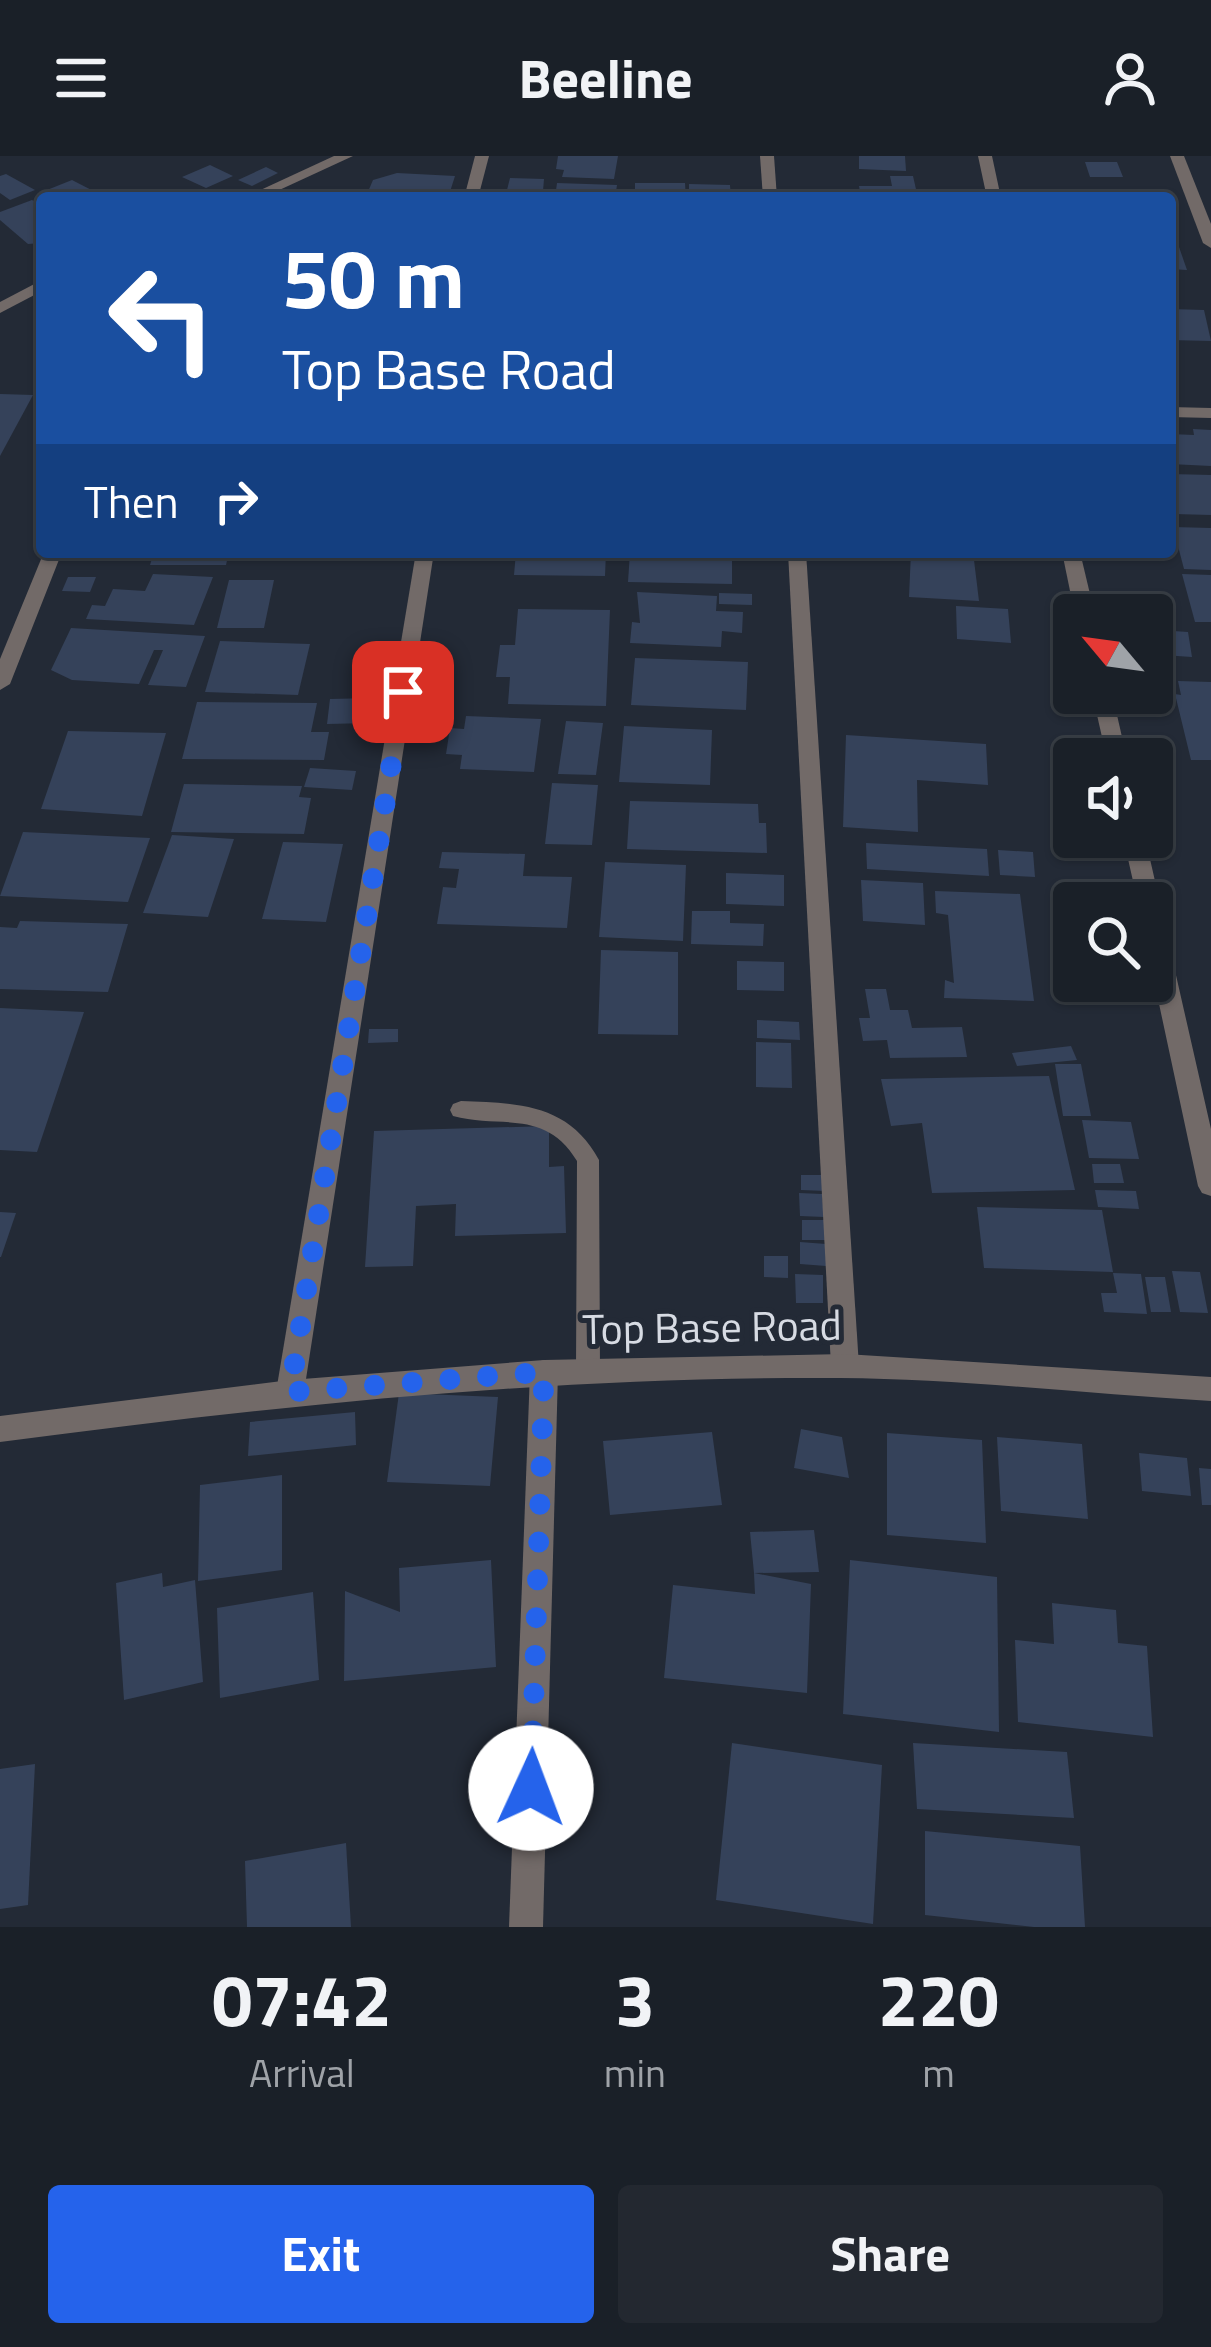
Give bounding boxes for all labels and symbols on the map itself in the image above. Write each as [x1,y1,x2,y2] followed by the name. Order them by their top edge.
[1053,594,1173,714] north arrow
[352,641,454,743] pin
[582,1292,842,1360] street label: Top Base Road
[468,1725,594,1851] position arrow

